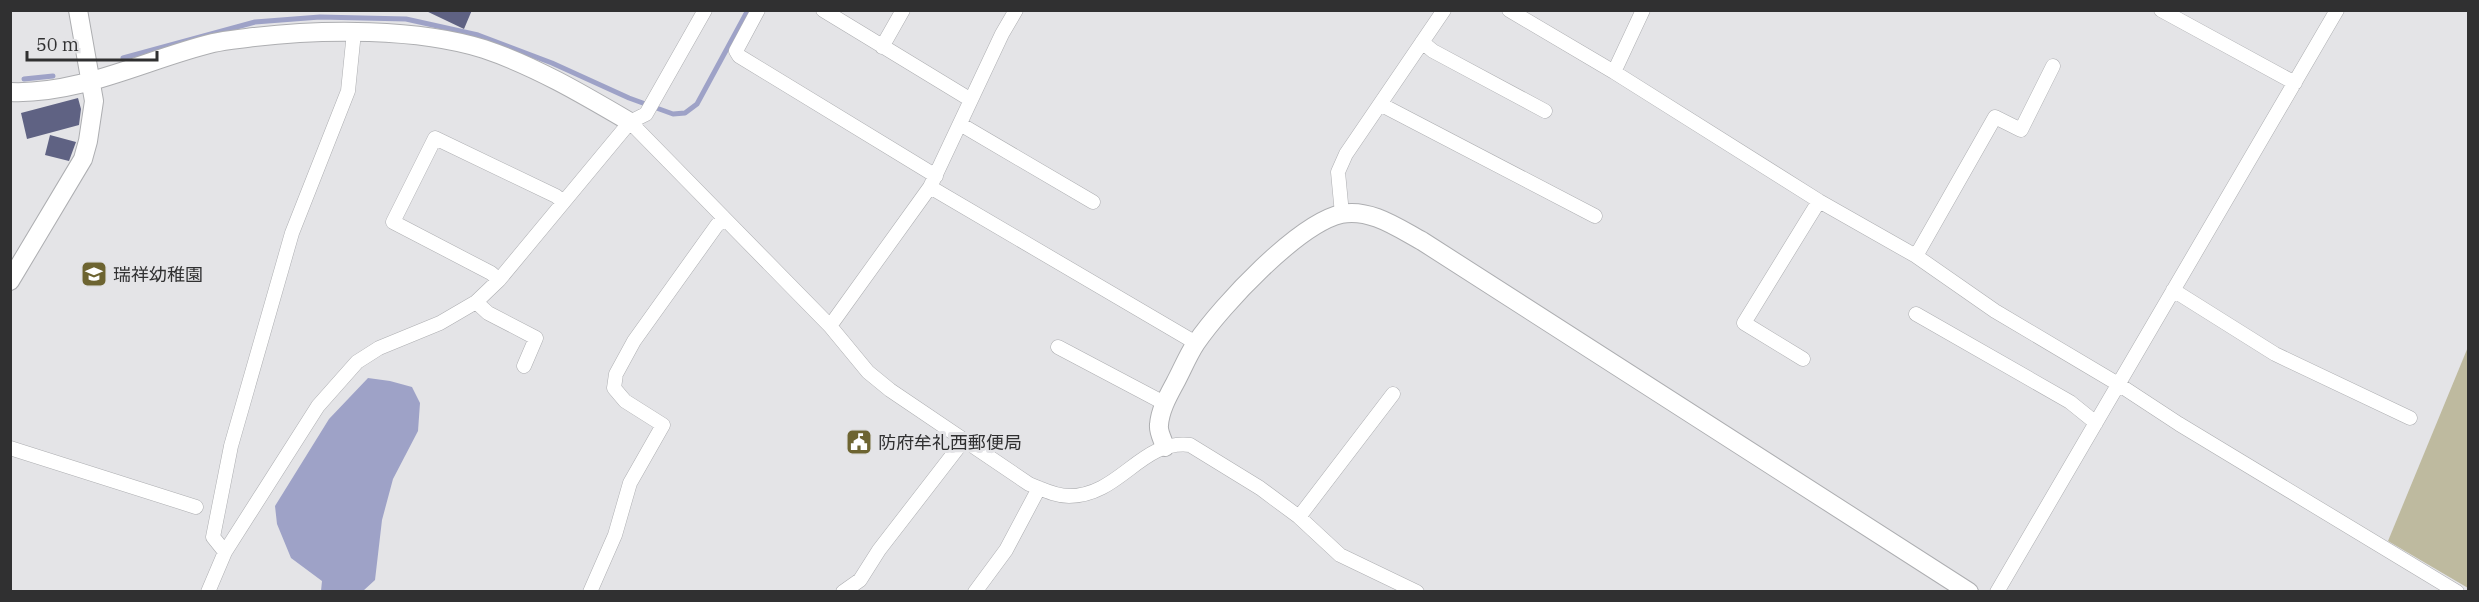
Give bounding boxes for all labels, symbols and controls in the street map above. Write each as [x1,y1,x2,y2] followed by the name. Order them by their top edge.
[27,24,158,62] scale bar
[36,33,79,56] text: 50 m
[79,259,109,289] school or university icon: 瑞祥幼稚園
[113,263,203,286] place label: 瑞祥幼稚園
[844,427,874,457] public building icon: 防府牟礼西郵便局
[878,431,1022,454] place label: 防府牟礼西郵便局

